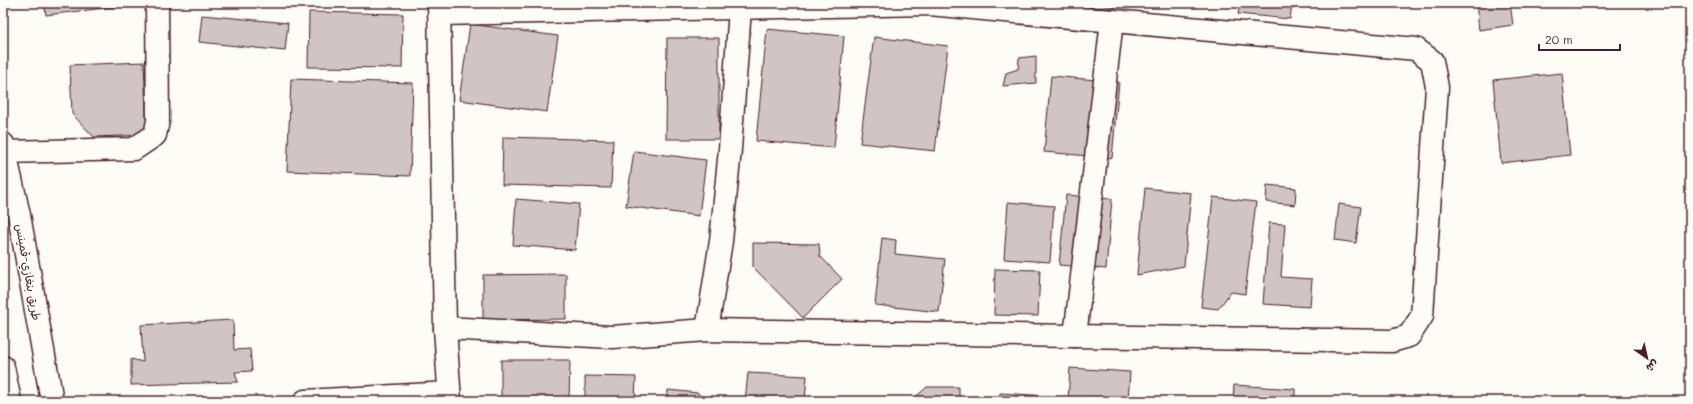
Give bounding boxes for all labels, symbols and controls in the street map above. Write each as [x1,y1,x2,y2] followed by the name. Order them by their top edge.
[1539,26,1620,52] scale bar
[1545,31,1573,47] text: 20 m
[11,222,45,322] street label: طريق بنغازي-قمينس
[1627,338,1667,378] north arrow
[1644,357,1662,376] text: ش

